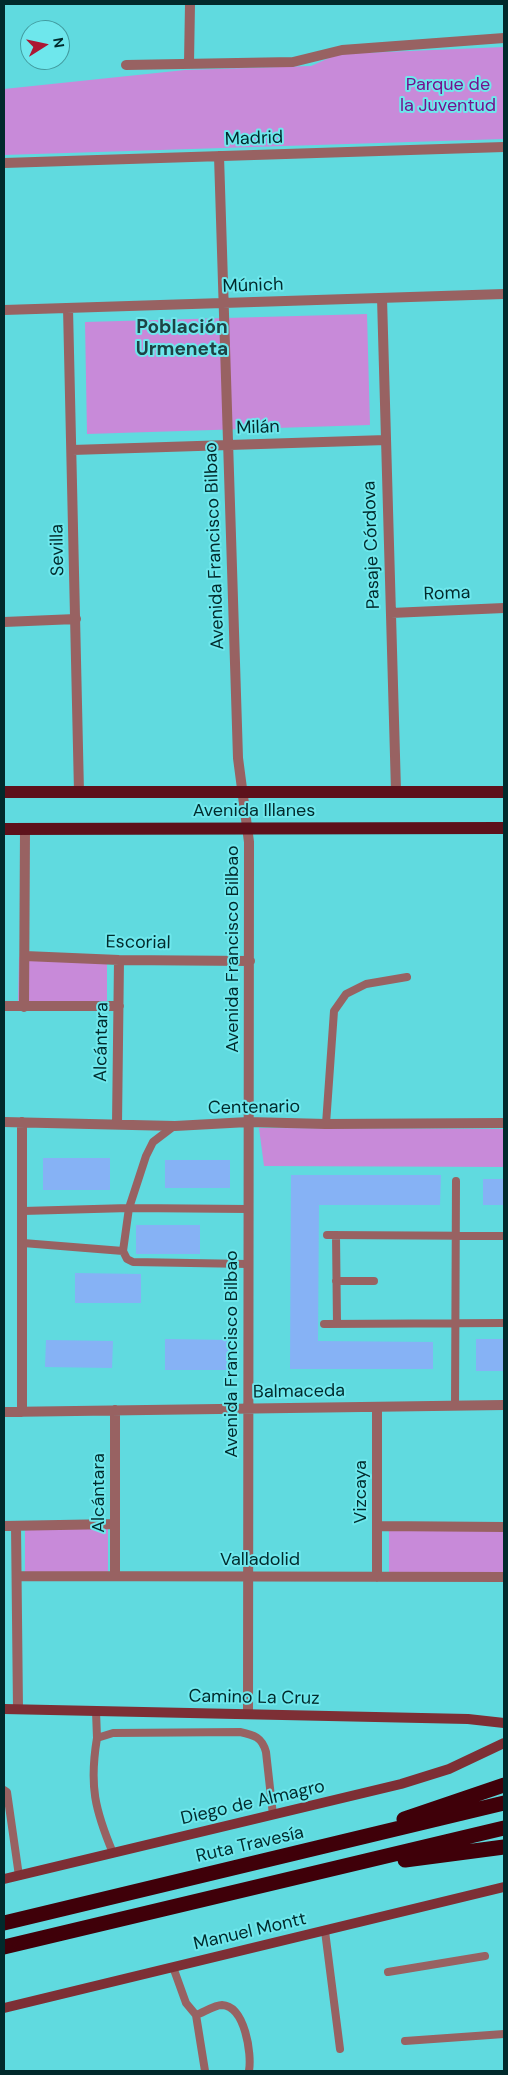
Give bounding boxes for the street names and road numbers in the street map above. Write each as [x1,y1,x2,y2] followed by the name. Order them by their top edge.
[224,127,284,151] street label: Madrid
[222,274,284,298] street label: Múnich
[236,416,280,440] street label: Milán
[201,442,229,650] street label: Avenida Francisco Bilbao
[359,481,385,609] street label: Pasaje Córdova
[47,524,69,576] street label: Sevilla
[423,582,471,606] street label: Roma
[193,800,315,822] street label: Avenida Illanes
[222,845,244,1053] street label: Avenida Francisco Bilbao
[105,932,171,954] street label: Escorial
[91,1002,113,1082] street label: Alcántara
[208,1096,300,1120] street label: Centenario
[221,1250,243,1458] street label: Avenida Francisco Bilbao
[253,1380,345,1404] street label: Balmaceda
[88,1453,110,1533] street label: Alcántara
[350,1460,372,1524] street label: Vizcaya
[220,1549,300,1571] street label: Valladolid
[188,1686,320,1710] street label: Camino La Cruz
[179,1776,327,1830] street label: Diego de Almagro
[194,1822,306,1868] street label: Ruta Travesía
[192,1909,308,1955] street label: Manuel Montt

